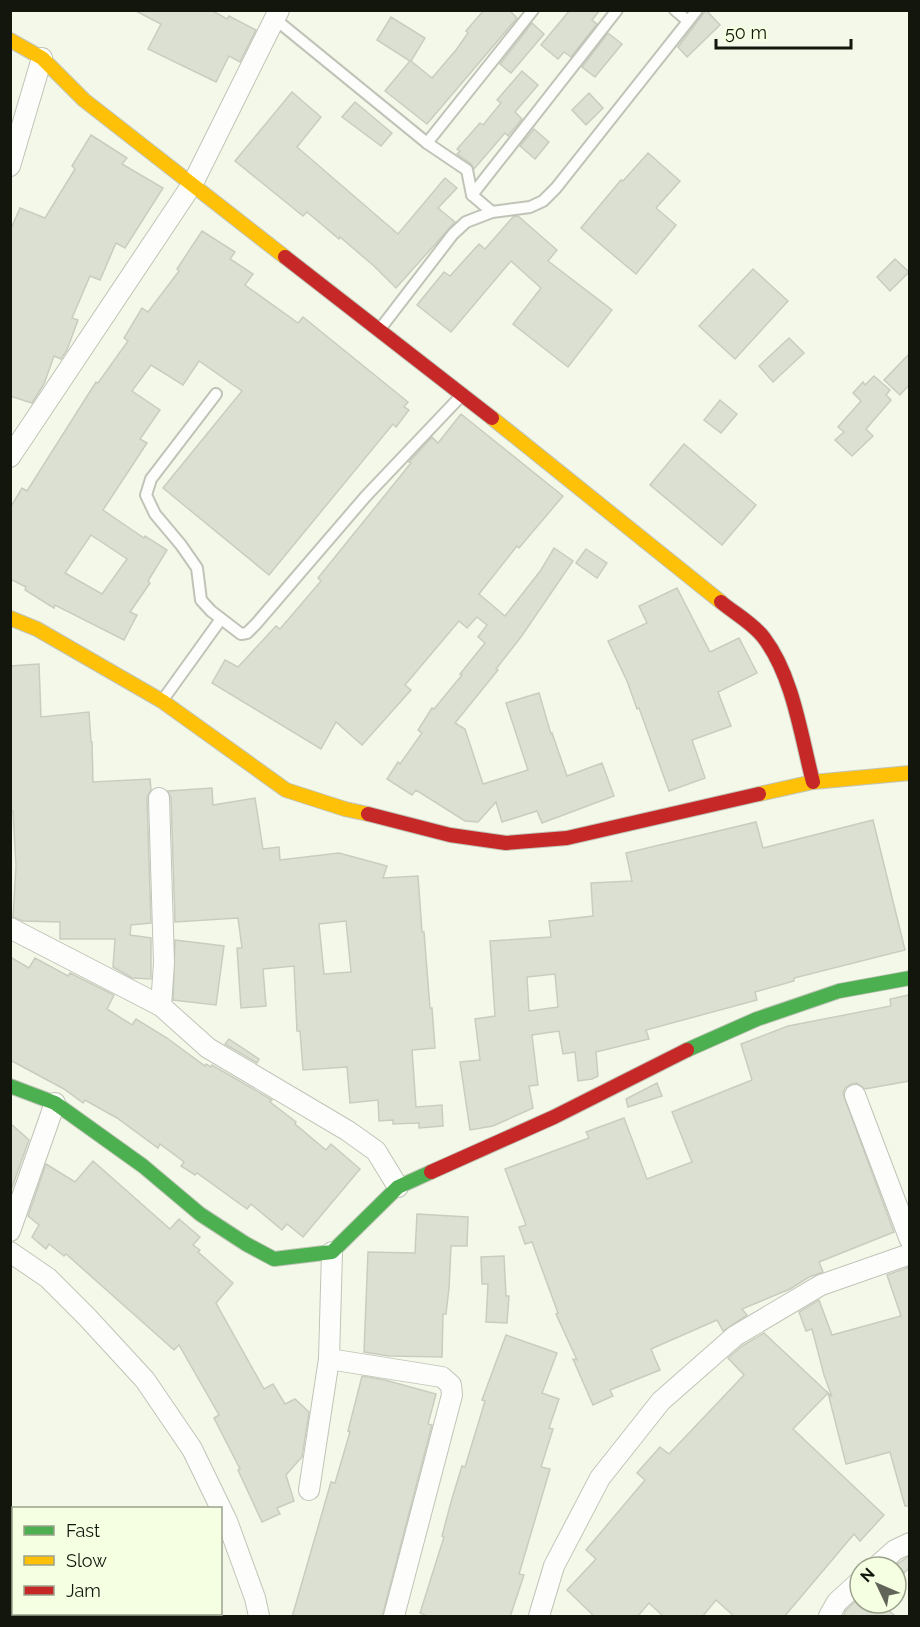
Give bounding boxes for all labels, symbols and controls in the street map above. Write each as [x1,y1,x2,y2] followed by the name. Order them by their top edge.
[716,12,851,50] scale bar
[725,22,767,43] text: 50 m
[12,1507,222,1615] legend
[66,1520,100,1541] text: Fast
[66,1550,107,1571] text: Slow
[848,1555,908,1615] north arrow
[856,1564,879,1586] text: N
[66,1580,101,1601] text: Jam

